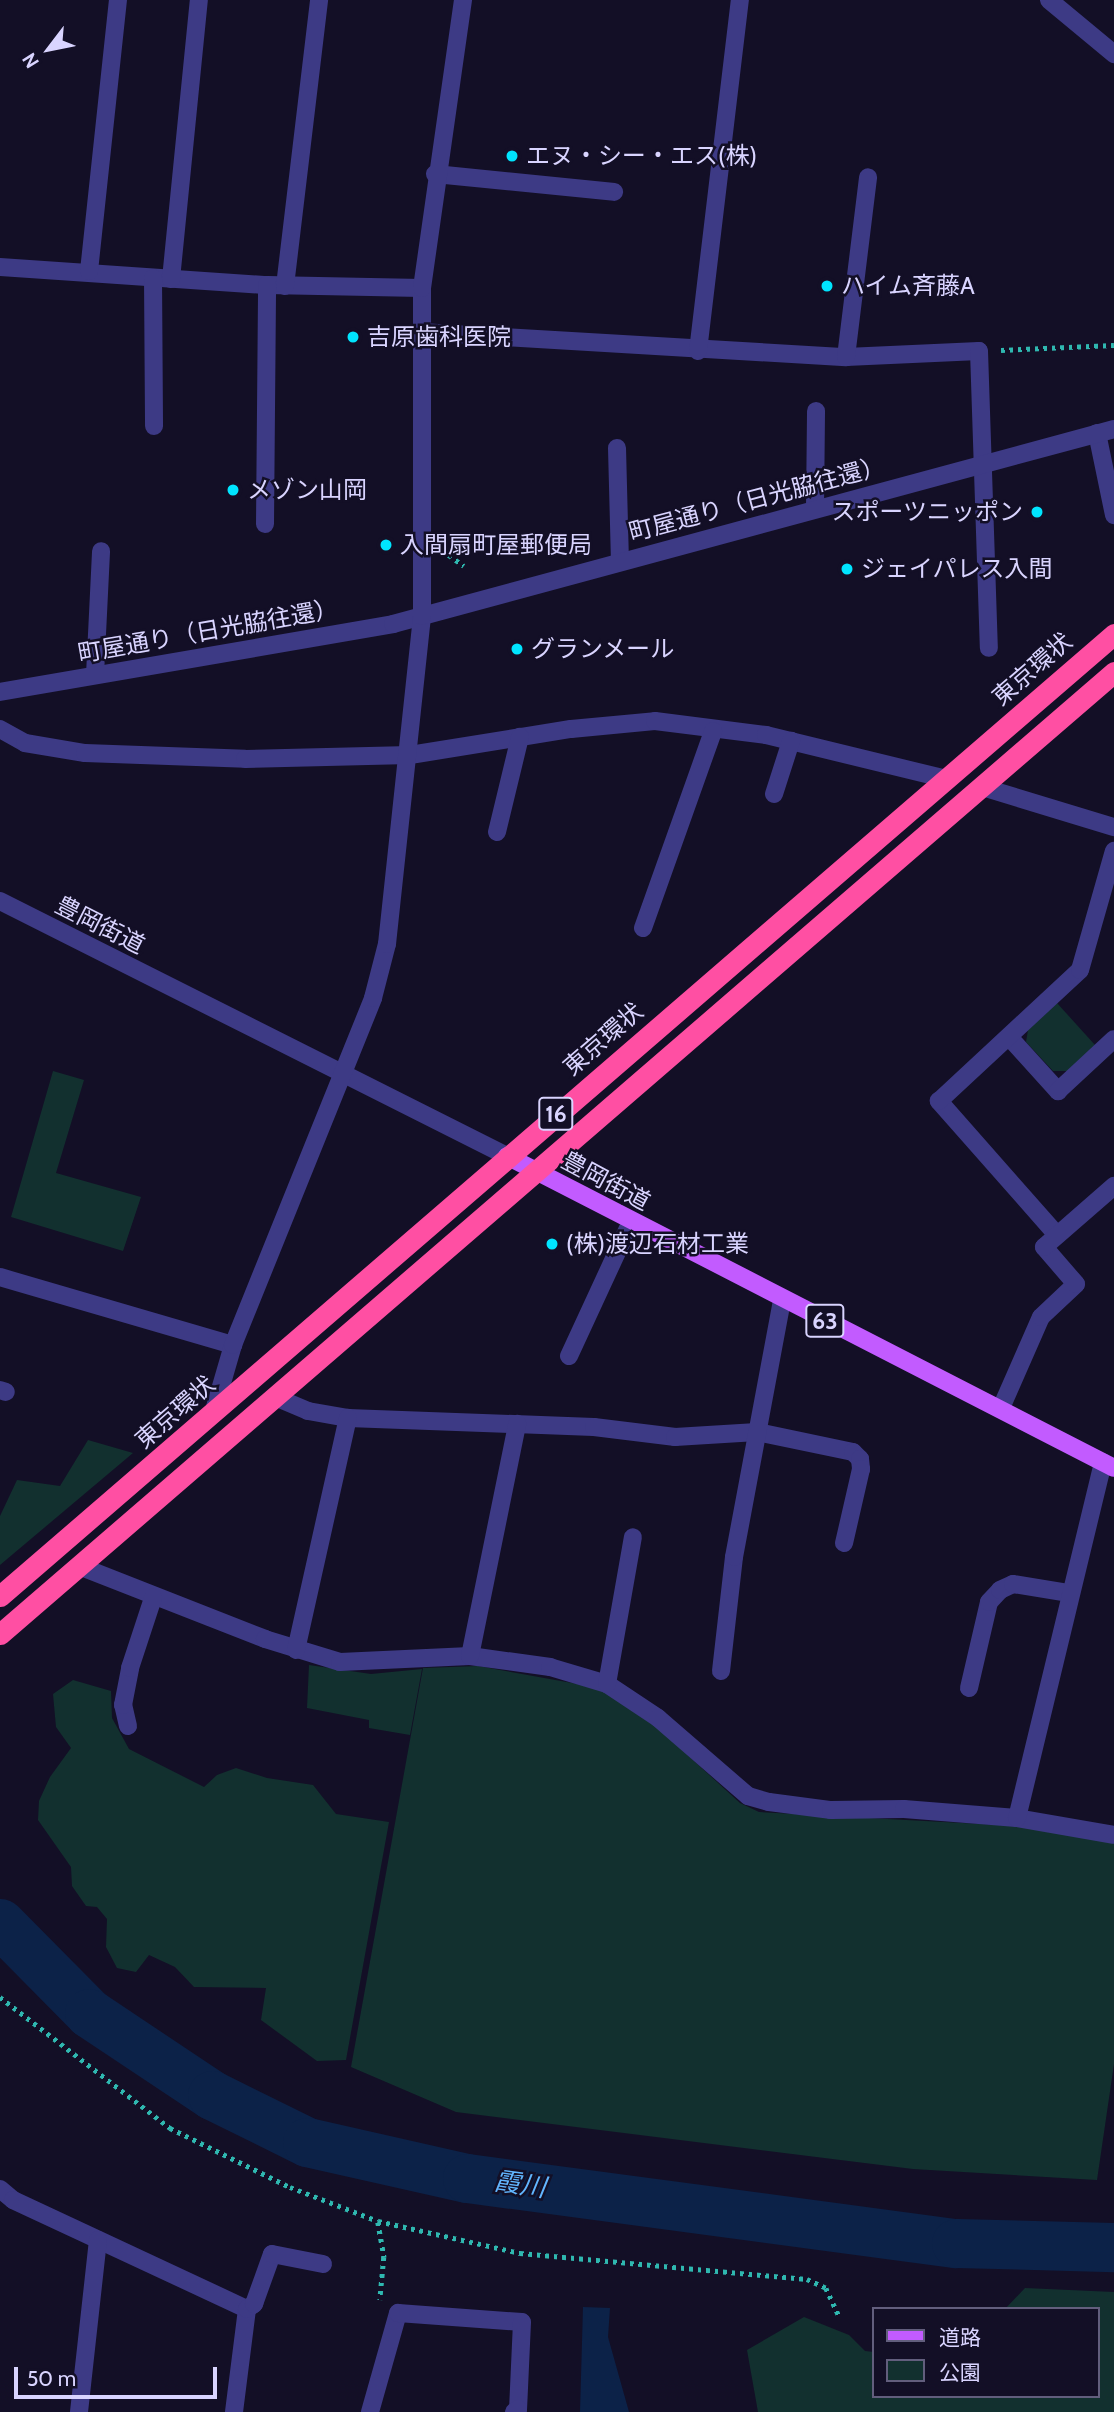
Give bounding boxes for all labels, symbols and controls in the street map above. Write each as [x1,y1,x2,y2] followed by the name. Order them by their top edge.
[14,14,84,84] north arrow
[17,49,44,72] text: N
[526,142,757,170] place label: エヌ・シー・エス(株)
[504,148,520,164] marker: エヌ・シー・エス(株)
[841,272,976,300] place label: ハイム斉藤A
[819,278,835,294] marker: ハイム斉藤A
[367,323,511,351] place label: 吉原歯科医院
[345,329,361,345] marker: 吉原歯科医院
[626,451,888,547] street label: 町屋通り（日光脇往還）
[247,476,367,504] place label: メゾン山岡
[225,482,241,498] marker: メゾン山岡
[831,498,1023,526] place label: スポーツニッポン
[1029,504,1045,520] marker: スポーツニッポン
[400,531,592,559] place label: 入間扇町屋郵便局
[378,537,394,553] marker: 入間扇町屋郵便局
[861,555,1053,583] place label: ジェイパレス入間
[839,561,855,577] marker: ジェイパレス入間
[76,594,340,668] street label: 町屋通り（日光脇往還）
[986,627,1078,711] street label: 東京環状
[531,635,675,663] place label: グランメール
[509,641,525,657] marker: グランメール
[51,890,149,960] street label: 豊岡街道
[557,997,649,1081] street label: 東京環状
[537,1094,575,1134] road number: 16
[557,1146,655,1216] street label: 豊岡街道
[566,1230,749,1258] place label: (株)渡辺石材工業
[544,1236,560,1252] marker: (株)渡辺石材工業
[804,1302,846,1340] road number: 63
[129,1370,221,1454] street label: 東京環状
[492,2166,548,2204] water label: 霞川
[872,2307,1100,2398] legend
[939,2325,981,2350] text: 道路
[18,2352,220,2396] scale bar
[939,2360,981,2385] text: 公園
[27,2366,76,2391] text: 50 m

